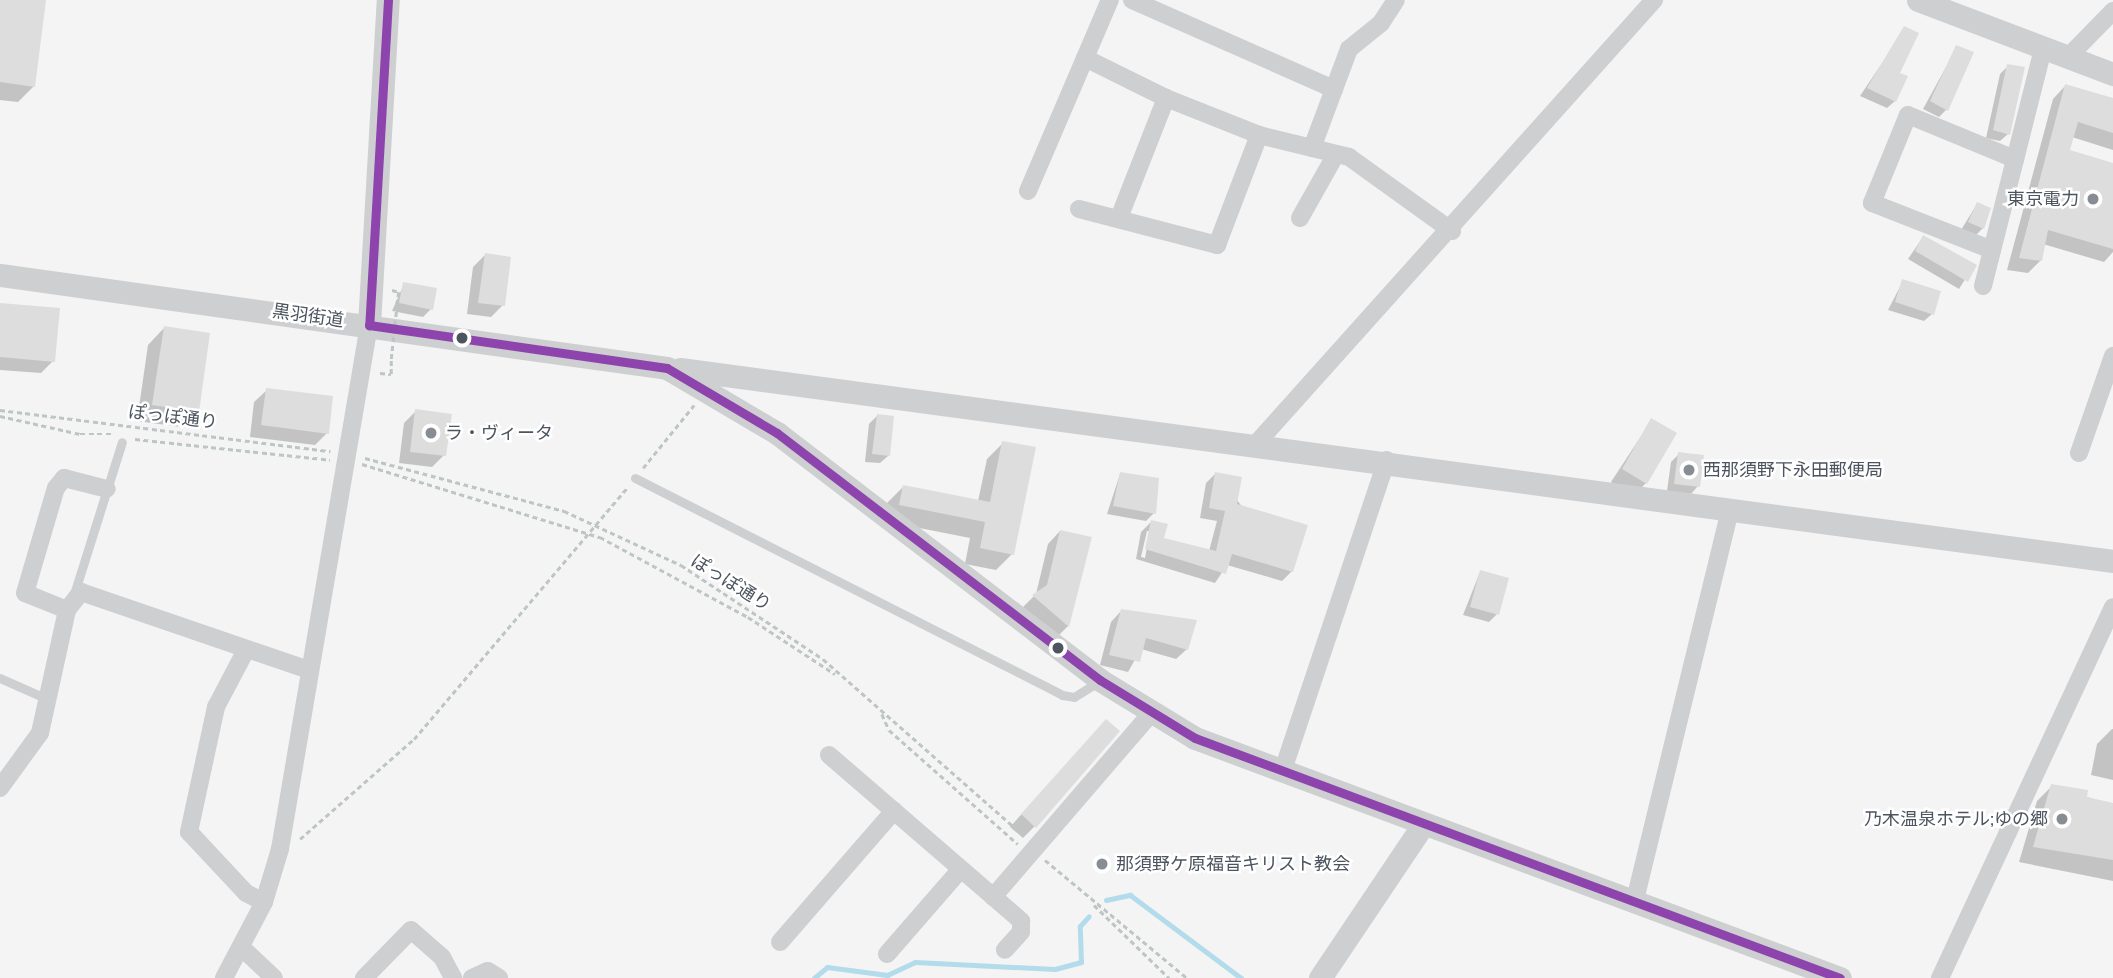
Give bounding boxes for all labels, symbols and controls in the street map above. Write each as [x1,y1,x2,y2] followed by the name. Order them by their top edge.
[2007,188,2079,210] place label: 東京電力
[2085,191,2101,207] marker: 東京電力
[271,300,345,332] street label: 黒羽街道
[455,331,469,345] unlabelled marker
[127,401,219,433] street label: ぽっぽ通り
[445,422,553,444] place label: ラ・ヴィータ
[423,425,439,441] marker: ラ・ヴィータ
[1703,459,1883,481] place label: 西那須野下永田郵便局
[1681,462,1697,478] marker: 西那須野下永田郵便局
[687,550,775,616] street label: ぽっぽ通り
[1051,641,1065,655] unlabelled marker
[1864,808,2048,830] place label: 乃木温泉ホテル;ゆの郷
[2054,811,2070,827] marker: 乃木温泉ホテル;ゆの郷
[1116,853,1350,875] place label: 那須野ケ原福音キリスト教会
[1094,856,1110,872] marker: 那須野ケ原福音キリスト教会

